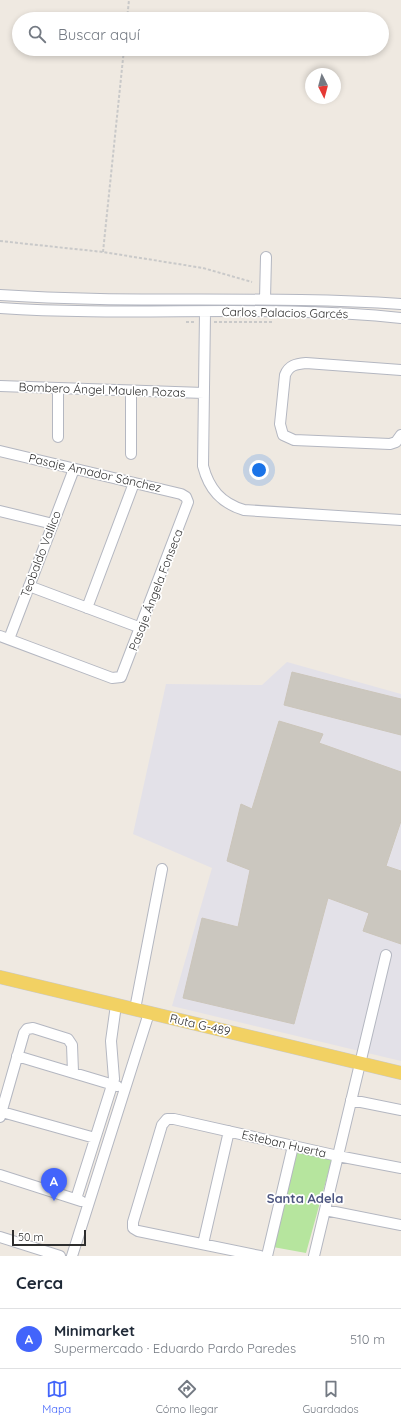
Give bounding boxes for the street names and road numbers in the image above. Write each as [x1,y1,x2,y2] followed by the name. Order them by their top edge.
[222,304,349,321] street label: Carlos Palacios Garcés
[18,379,186,400] street label: Bombero Ángel Maulen Rozas
[27,450,163,495] street label: Pasaje Amador Sánchez
[17,508,64,599] street label: Teobaldo Vallico
[125,527,186,653] street label: Pasaje Ángela Fonseca
[168,1010,232,1039] street label: Ruta G-489
[240,1127,328,1161] street label: Esteban Huerta

